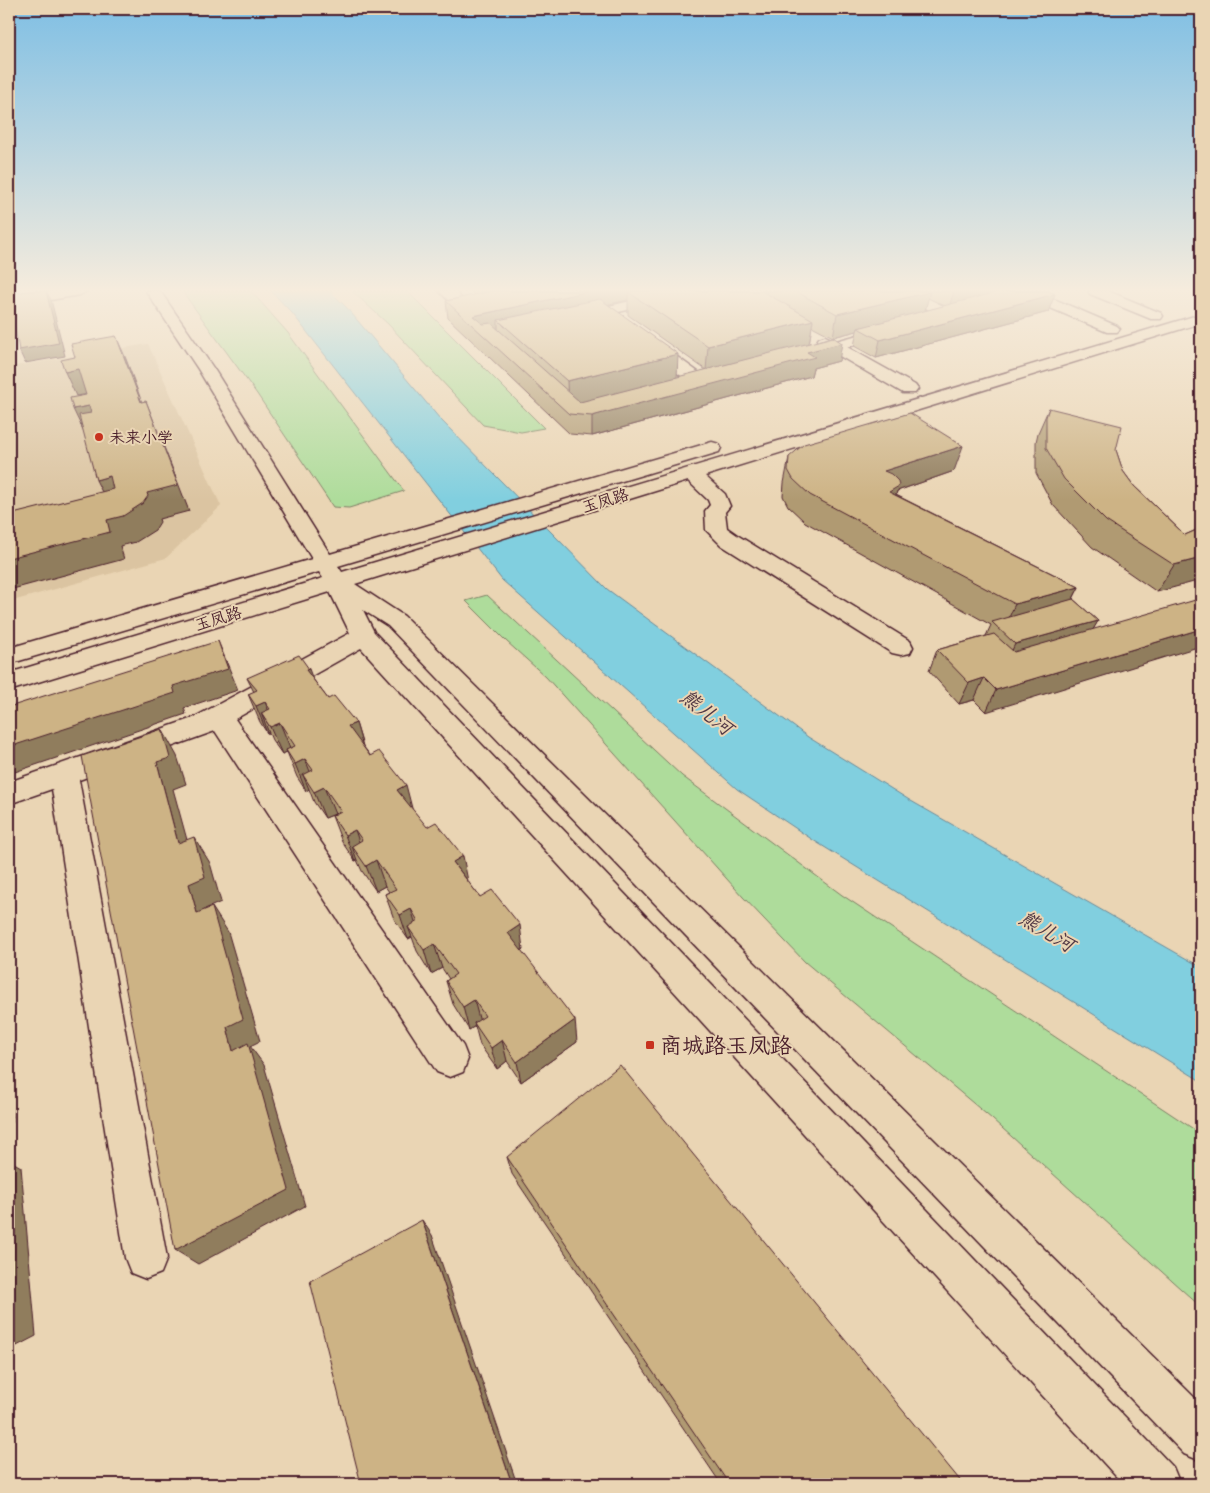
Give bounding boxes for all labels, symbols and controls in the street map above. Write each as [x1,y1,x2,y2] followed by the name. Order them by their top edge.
[109,427,173,449] place label: 未来小学
[93,431,105,443] marker: 未来小学
[579,483,631,518] street label: 玉凤路
[192,601,244,636] street label: 玉凤路
[674,683,741,744] water label: 熊儿河
[1014,904,1082,961] water label: 熊儿河
[660,1031,792,1062] place label: 商城路玉凤路
[644,1039,656,1051] marker: 商城路玉凤路

